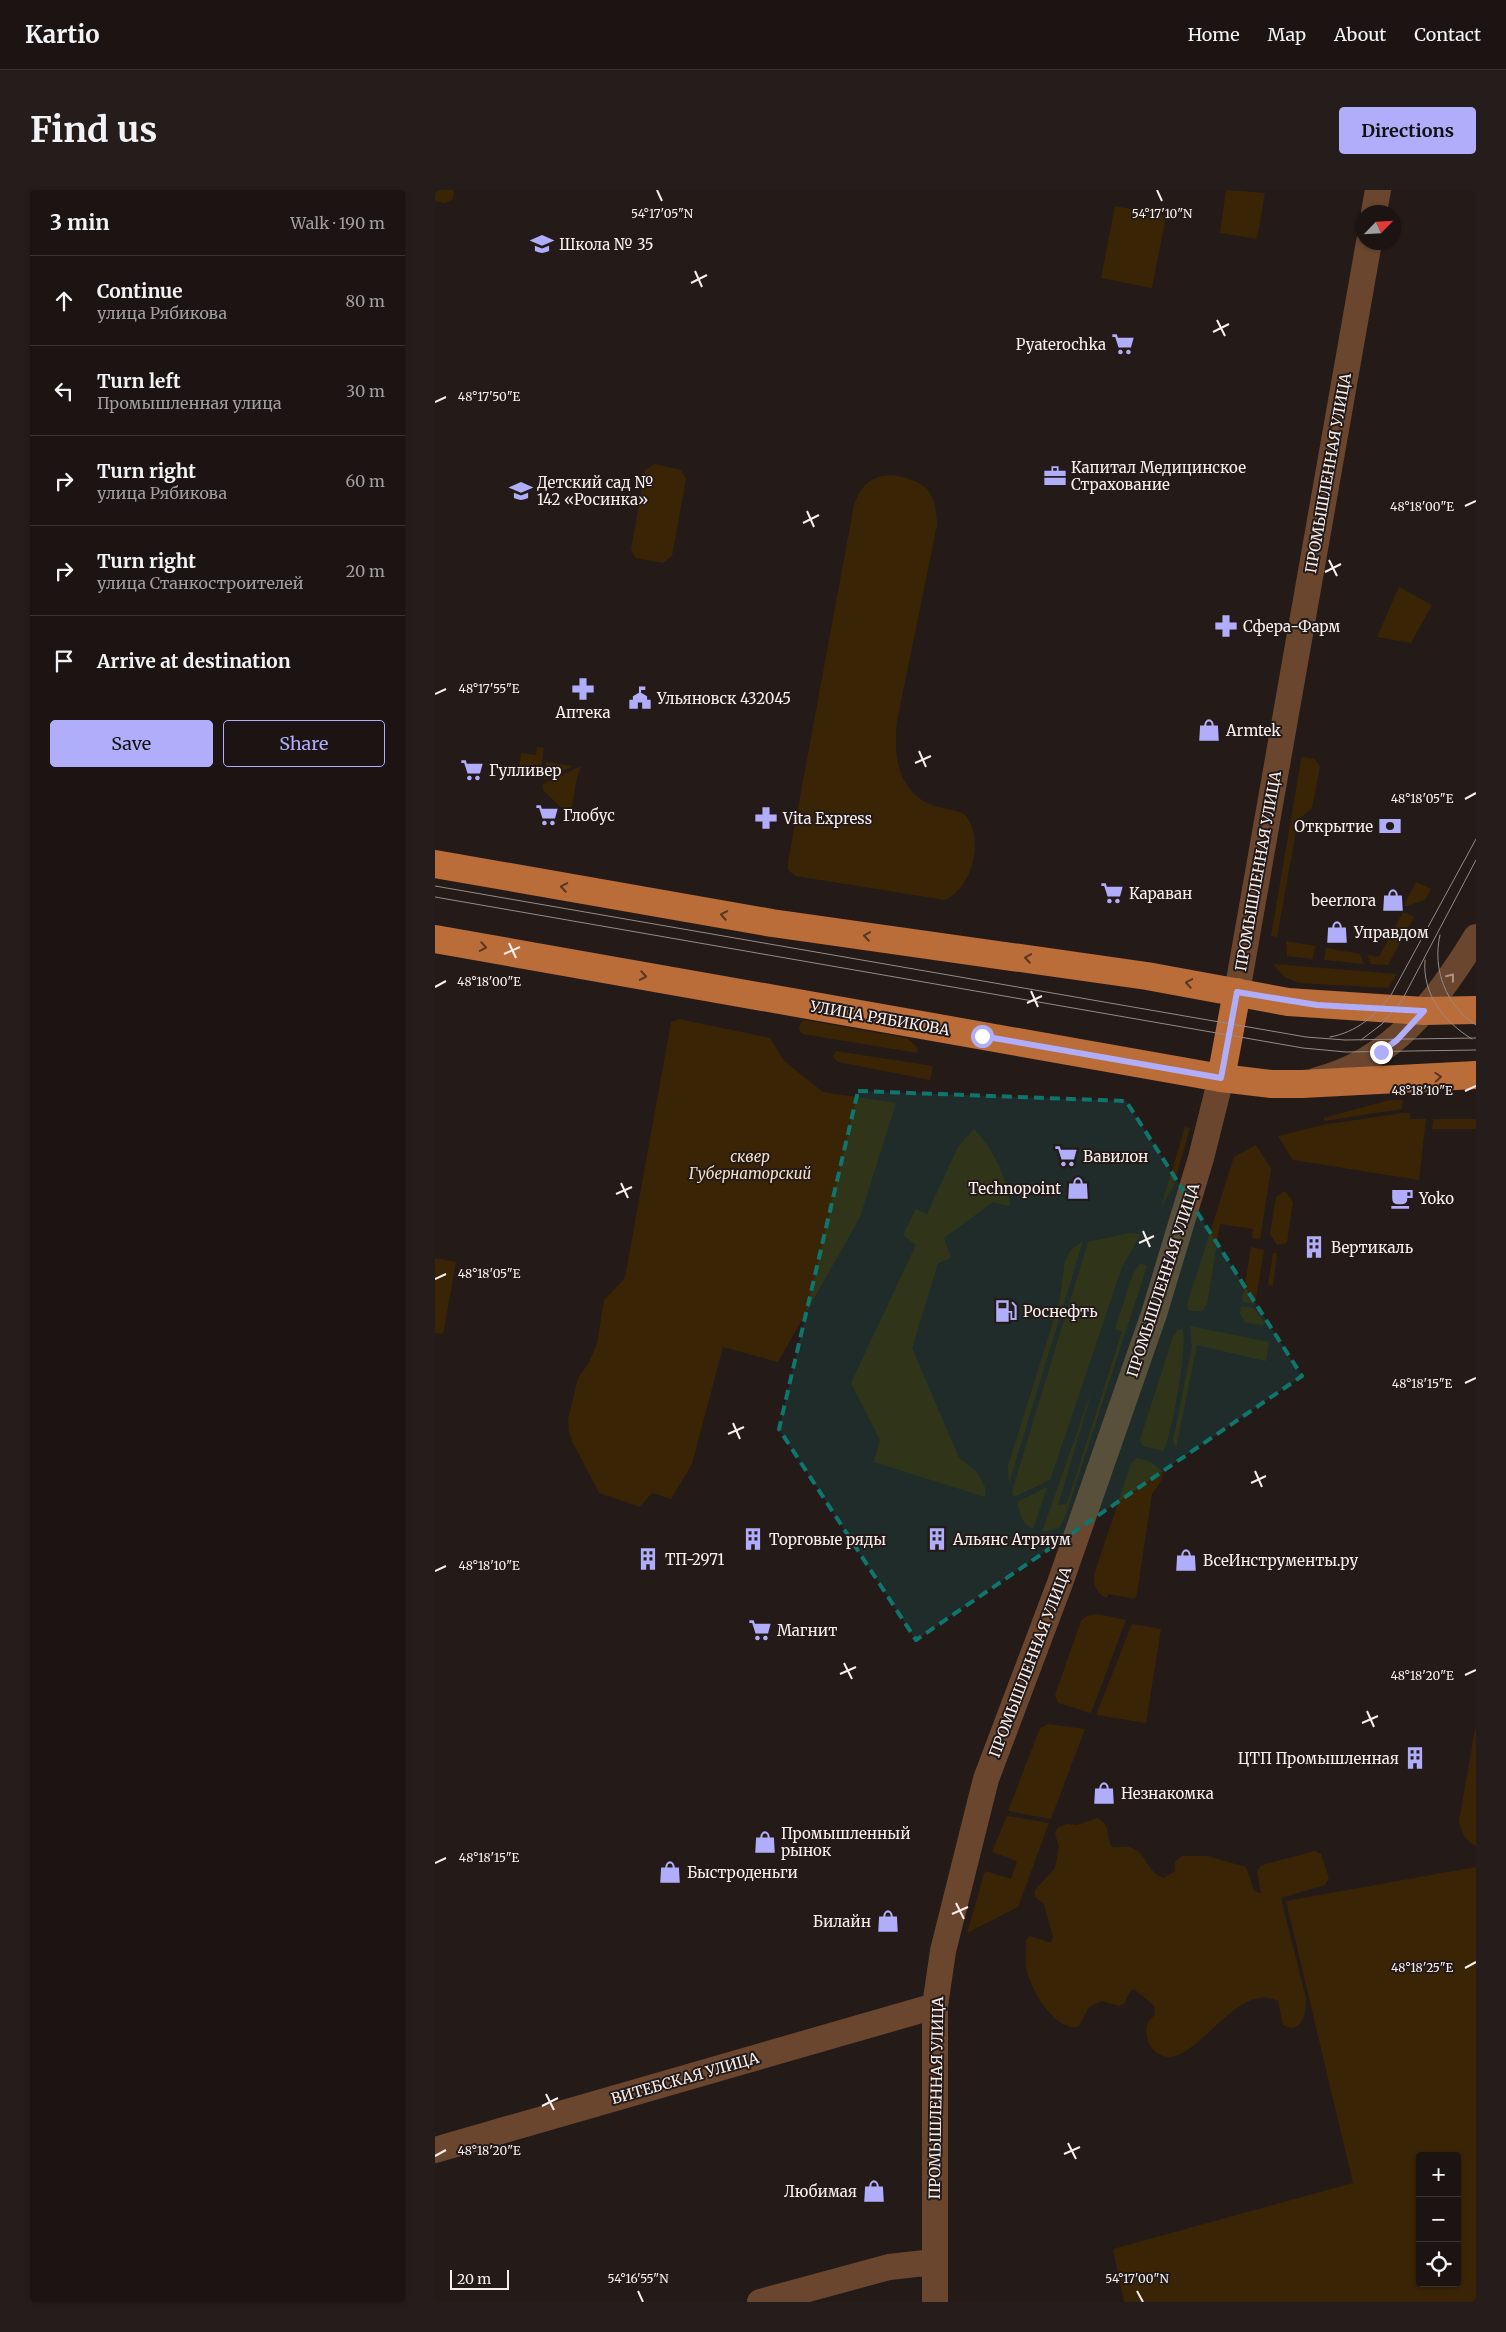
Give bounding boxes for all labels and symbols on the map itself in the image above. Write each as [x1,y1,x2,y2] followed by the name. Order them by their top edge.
[1356,205,1401,250] north arrow
[631,206,694,221] text: 54°17'05"N
[1132,206,1193,221] text: 54°17'10"N
[529,231,555,257] school or university icon: Школа № 35
[559,235,654,254] place label: Школа № 35
[1110,331,1136,357] supermarket icon: Pyaterochka
[1016,335,1106,354] place label: Pyaterochka
[1301,371,1355,575] street label: ПРОМЫШЛЕННАЯ УЛИЦА
[458,389,521,404] text: 48°17'50"E
[1071,458,1246,494] place label: Капитал Медицинское Страхование
[1042,463,1068,489] office icon: Капитал Медицинское Страхование
[537,473,654,509] place label: Детский сад № 142 «Росинка»
[508,478,534,504] school or university icon: Детский сад № 142 «Росинка»
[1390,499,1454,514] text: 48°18'00"E
[1213,613,1239,639] pharmacy icon: Сфера-Фарм
[1243,617,1340,636] place label: Сфера-Фарм
[570,676,596,702] pharmacy icon: Аптека
[459,681,520,696] text: 48°17'55"E
[627,685,653,711] public building icon: Ульяновск 432045
[656,689,791,708] place label: Ульяновск 432045
[555,703,610,722] place label: Аптека
[1196,717,1222,743] shop icon: Armtek
[1225,721,1281,740] place label: Armtek
[459,757,485,783] supermarket icon: Гулливер
[489,761,561,780] place label: Гулливер
[1231,769,1285,973] street label: ПРОМЫШЛЕННАЯ УЛИЦА
[1391,791,1454,806] text: 48°18'05"E
[534,802,560,828] supermarket icon: Глобус
[753,805,779,831] pharmacy icon: Vita Express
[563,806,615,825] place label: Глобус
[782,809,872,828] place label: Vita Express
[1377,813,1403,839] bank icon: Открытие
[1294,817,1373,836] place label: Открытие
[1099,880,1125,906] supermarket icon: Караван
[559,882,568,892] one-way arrow
[1129,884,1192,903] place label: Караван
[1380,887,1406,913] shop icon: beerлога
[1310,891,1376,910] place label: beerлога
[719,910,728,920] one-way arrow
[1324,919,1350,945] shop icon: Управдом
[1353,923,1429,942] place label: Управдом
[863,931,871,942] one-way arrow
[479,942,487,952] one-way arrow
[1024,954,1032,964] one-way arrow
[639,970,647,980] one-way arrow
[1445,973,1454,983] one-way arrow
[457,974,521,989] text: 48°18'00"E
[1184,979,1193,989] one-way arrow
[808,996,952,1040] street label: УЛИЦА РЯБИКОВА
[971,1025,994,1048] route start
[1370,1041,1393,1064] route end
[1434,1071,1442,1082] one-way arrow
[1391,1083,1453,1098] text: 48°18'10"E
[1053,1143,1079,1169] supermarket icon: Вавилон
[689,1147,812,1183] park label: сквер Губернаторский
[1083,1147,1148,1166] place label: Вавилон
[1065,1175,1091,1201] shop icon: Technopoint
[968,1179,1061,1198] place label: Technopoint
[1123,1180,1204,1379] street label: ПРОМЫШЛЕННАЯ УЛИЦА
[1389,1185,1415,1211] cafe icon: Yoko
[1418,1189,1454,1208] place label: Yoko
[1301,1234,1327,1260] building icon: Вертикаль
[1331,1238,1413,1257] place label: Вертикаль
[458,1266,521,1281] text: 48°18'05"E
[993,1298,1019,1324] fuel station icon: Роснефть
[1023,1302,1098,1321] place label: Роснефть
[1392,1376,1453,1391] text: 48°18'15"E
[740,1526,766,1552] building icon: Торговые ряды
[924,1526,950,1552] building icon: Альянс Атриум
[769,1530,886,1549] place label: Торговые ряды
[952,1530,1071,1549] place label: Альянс Атриум
[635,1546,661,1572] building icon: ТП-2971
[1173,1547,1199,1573] shop icon: ВсеИнструменты.ру
[665,1550,725,1569] place label: ТП-2971
[1203,1551,1358,1570] place label: ВсеИнструменты.ру
[458,1558,520,1573] text: 48°18'10"E
[985,1563,1075,1760] street label: ПРОМЫШЛЕННАЯ УЛИЦА
[747,1617,773,1643] supermarket icon: Магнит
[777,1621,837,1640] place label: Магнит
[1390,1668,1454,1683] text: 48°18'20"E
[1402,1745,1428,1771] building icon: ЦТП Промышленная
[1238,1749,1399,1768] place label: ЦТП Промышленная
[1091,1780,1117,1806] shop icon: Незнакомка
[1121,1784,1214,1803] place label: Незнакомка
[781,1824,911,1860] place label: Промышленный рынок
[752,1829,778,1855] shop icon: Промышленный рынок
[459,1850,520,1865] text: 48°18'15"E
[657,1859,683,1885] shop icon: Быстроденьги
[687,1863,798,1882] place label: Быстроденьги
[875,1908,901,1934] shop icon: Билайн
[813,1912,871,1931] place label: Билайн
[1391,1960,1453,1975] text: 48°18'25"E
[925,1996,947,2200] street label: ПРОМЫШЛЕННАЯ УЛИЦА
[609,2048,761,2108] street label: ВИТЕБСКАЯ УЛИЦА
[457,2143,521,2158] text: 48°18'20"E
[861,2178,887,2204] shop icon: Любимая
[784,2182,857,2201] place label: Любимая
[450,2267,509,2290] scale bar
[608,2271,669,2286] text: 54°16'55"N
[1105,2271,1169,2286] text: 54°17'00"N

